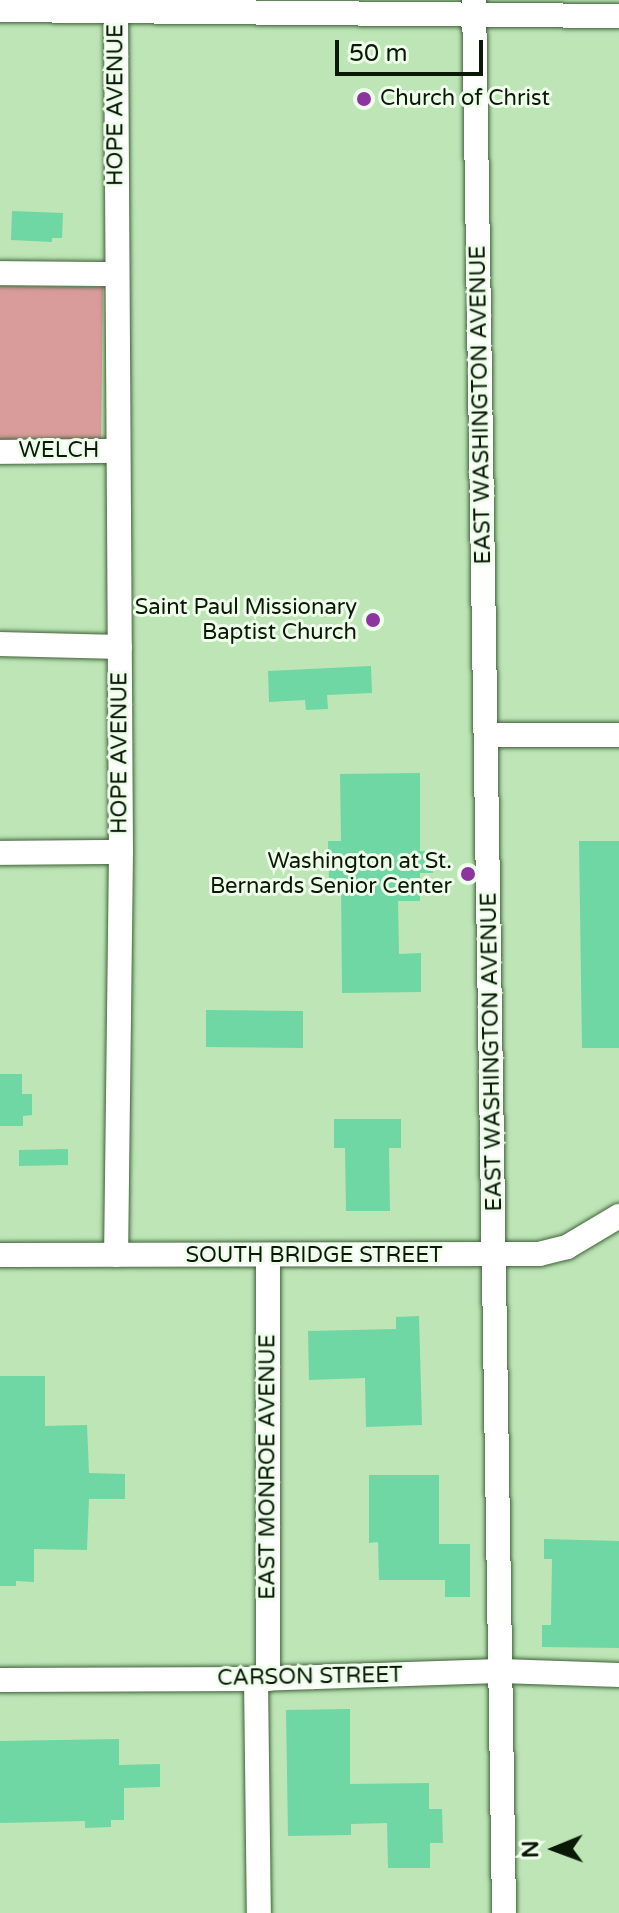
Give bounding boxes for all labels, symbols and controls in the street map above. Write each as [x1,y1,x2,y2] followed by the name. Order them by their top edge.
[103,24,129,186] street label: HOPE AVENUE
[339,24,487,74] scale bar
[349,39,407,68] text: 50 m
[380,86,550,112] place label: Church of Christ
[355,90,373,108] marker: Church of Christ
[465,245,497,565] street label: EAST WASHINGTON AVENUE
[19,438,99,464] street label: WELCH
[135,594,357,646] place label: Saint Paul Missionary Baptist Church
[364,611,382,629] marker: Saint Paul Missionary Baptist Church
[107,672,133,834] street label: HOPE AVENUE
[210,848,452,900] place label: Washington at St. Bernards Senior Center
[459,865,477,883] marker: Washington at St. Bernards Senior Center
[476,892,508,1212] street label: EAST WASHINGTON AVENUE
[185,1243,443,1269] street label: SOUTH BRIDGE STREET
[255,1334,281,1600] street label: EAST MONROE AVENUE
[217,1662,403,1692] street label: CARSON STREET
[515,1809,595,1889] north arrow
[518,1840,544,1858] text: N

